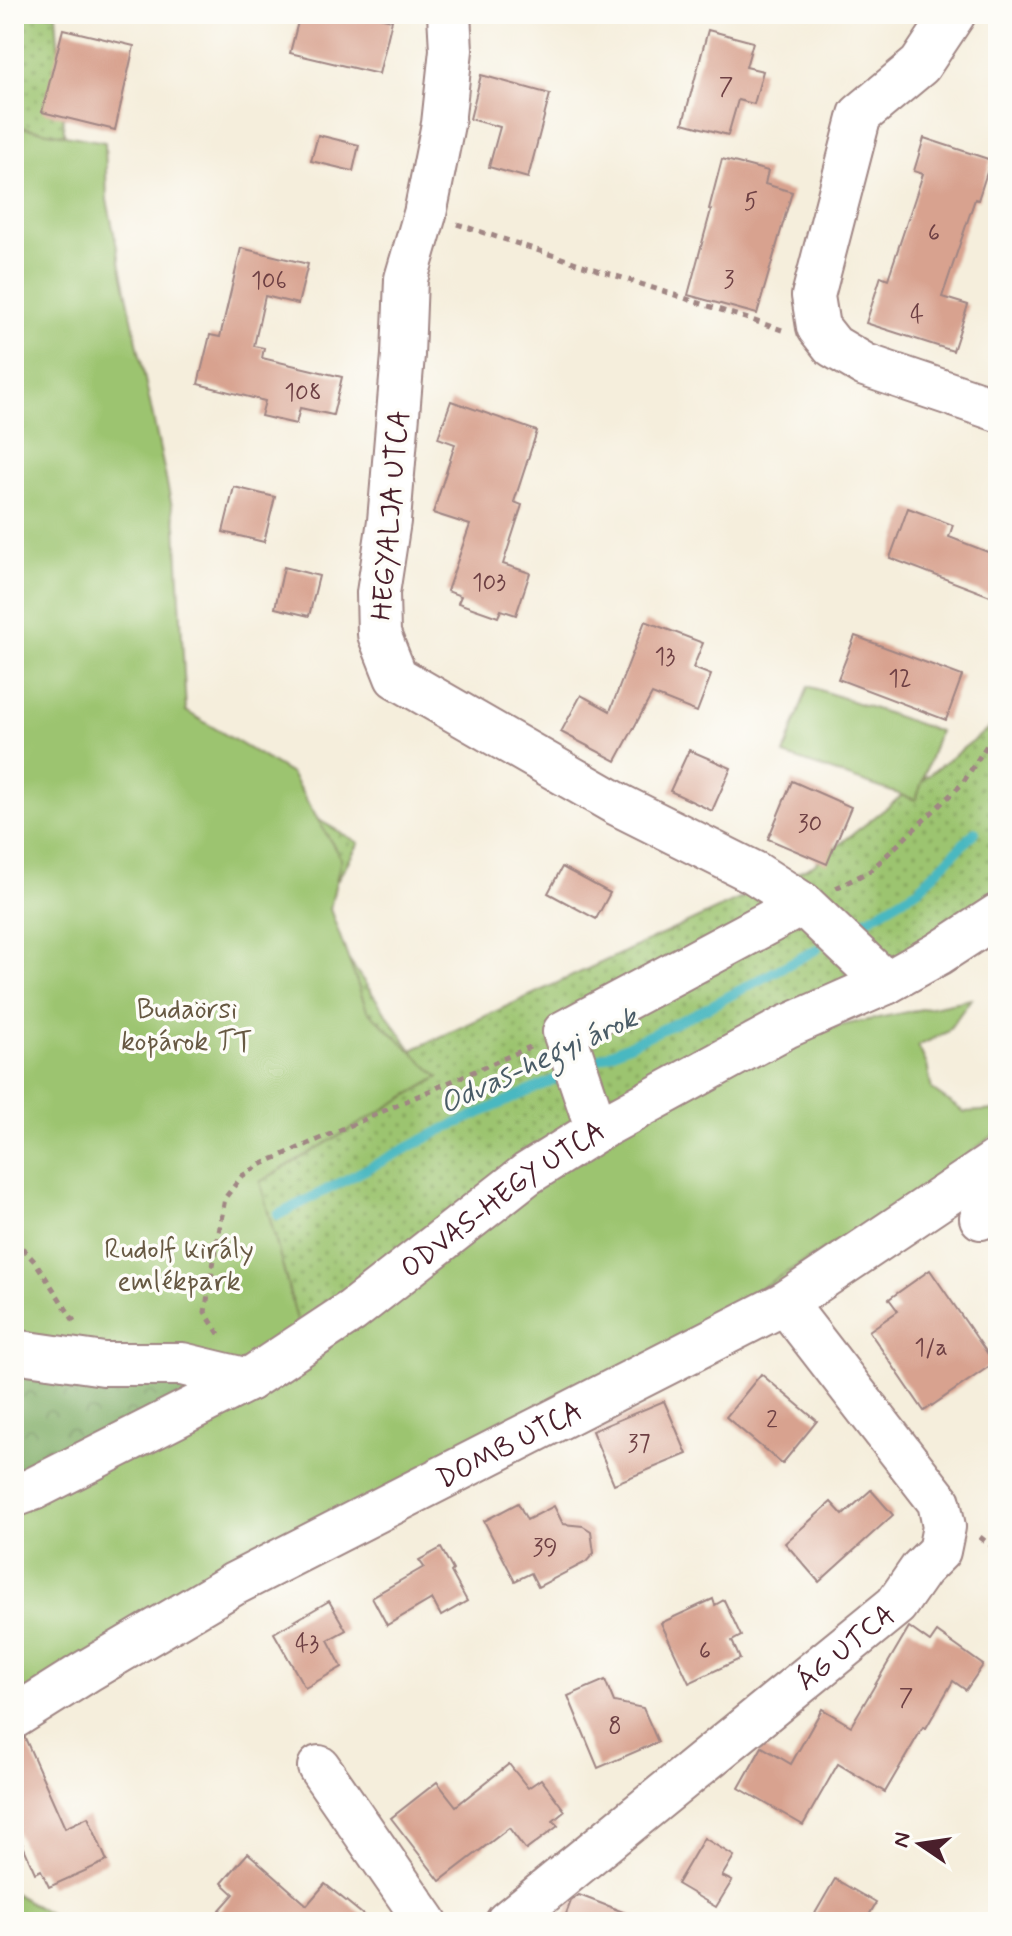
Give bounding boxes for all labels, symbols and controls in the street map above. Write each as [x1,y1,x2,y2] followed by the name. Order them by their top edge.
[719,72,733,103] house number: 7
[744,187,758,218] house number: 5
[928,218,940,249] house number: 6
[724,265,735,296] house number: 3
[251,266,287,297] house number: 106
[910,300,924,331] house number: 4
[284,378,322,409] house number: 108
[364,409,419,622] street label: HEGYALJA UTCA
[472,568,506,599] house number: 103
[655,642,675,673] house number: 13
[888,664,912,695] house number: 12
[798,809,822,840] house number: 30
[121,992,253,1061] park label: Budaörsi kopárok TT
[433,998,647,1128] water label: Odvas-hegyi árok
[393,1113,613,1287] street label: ODVAS-HEGY UTCA
[104,1232,254,1301] park label: Rudolf király emlékpark
[914,1333,948,1364] house number: 1/a
[431,1393,590,1498] street label: DOMB UTCA
[766,1405,778,1436] house number: 2
[628,1429,650,1460] house number: 37
[532,1533,558,1564] house number: 39
[789,1597,904,1700] street label: ÁG UTCA
[295,1629,319,1660] house number: 43
[699,1636,711,1667] house number: 6
[899,1683,913,1714] house number: 7
[608,1711,622,1742] house number: 8
[880,1804,960,1884] north arrow
[887,1830,918,1850] text: N

